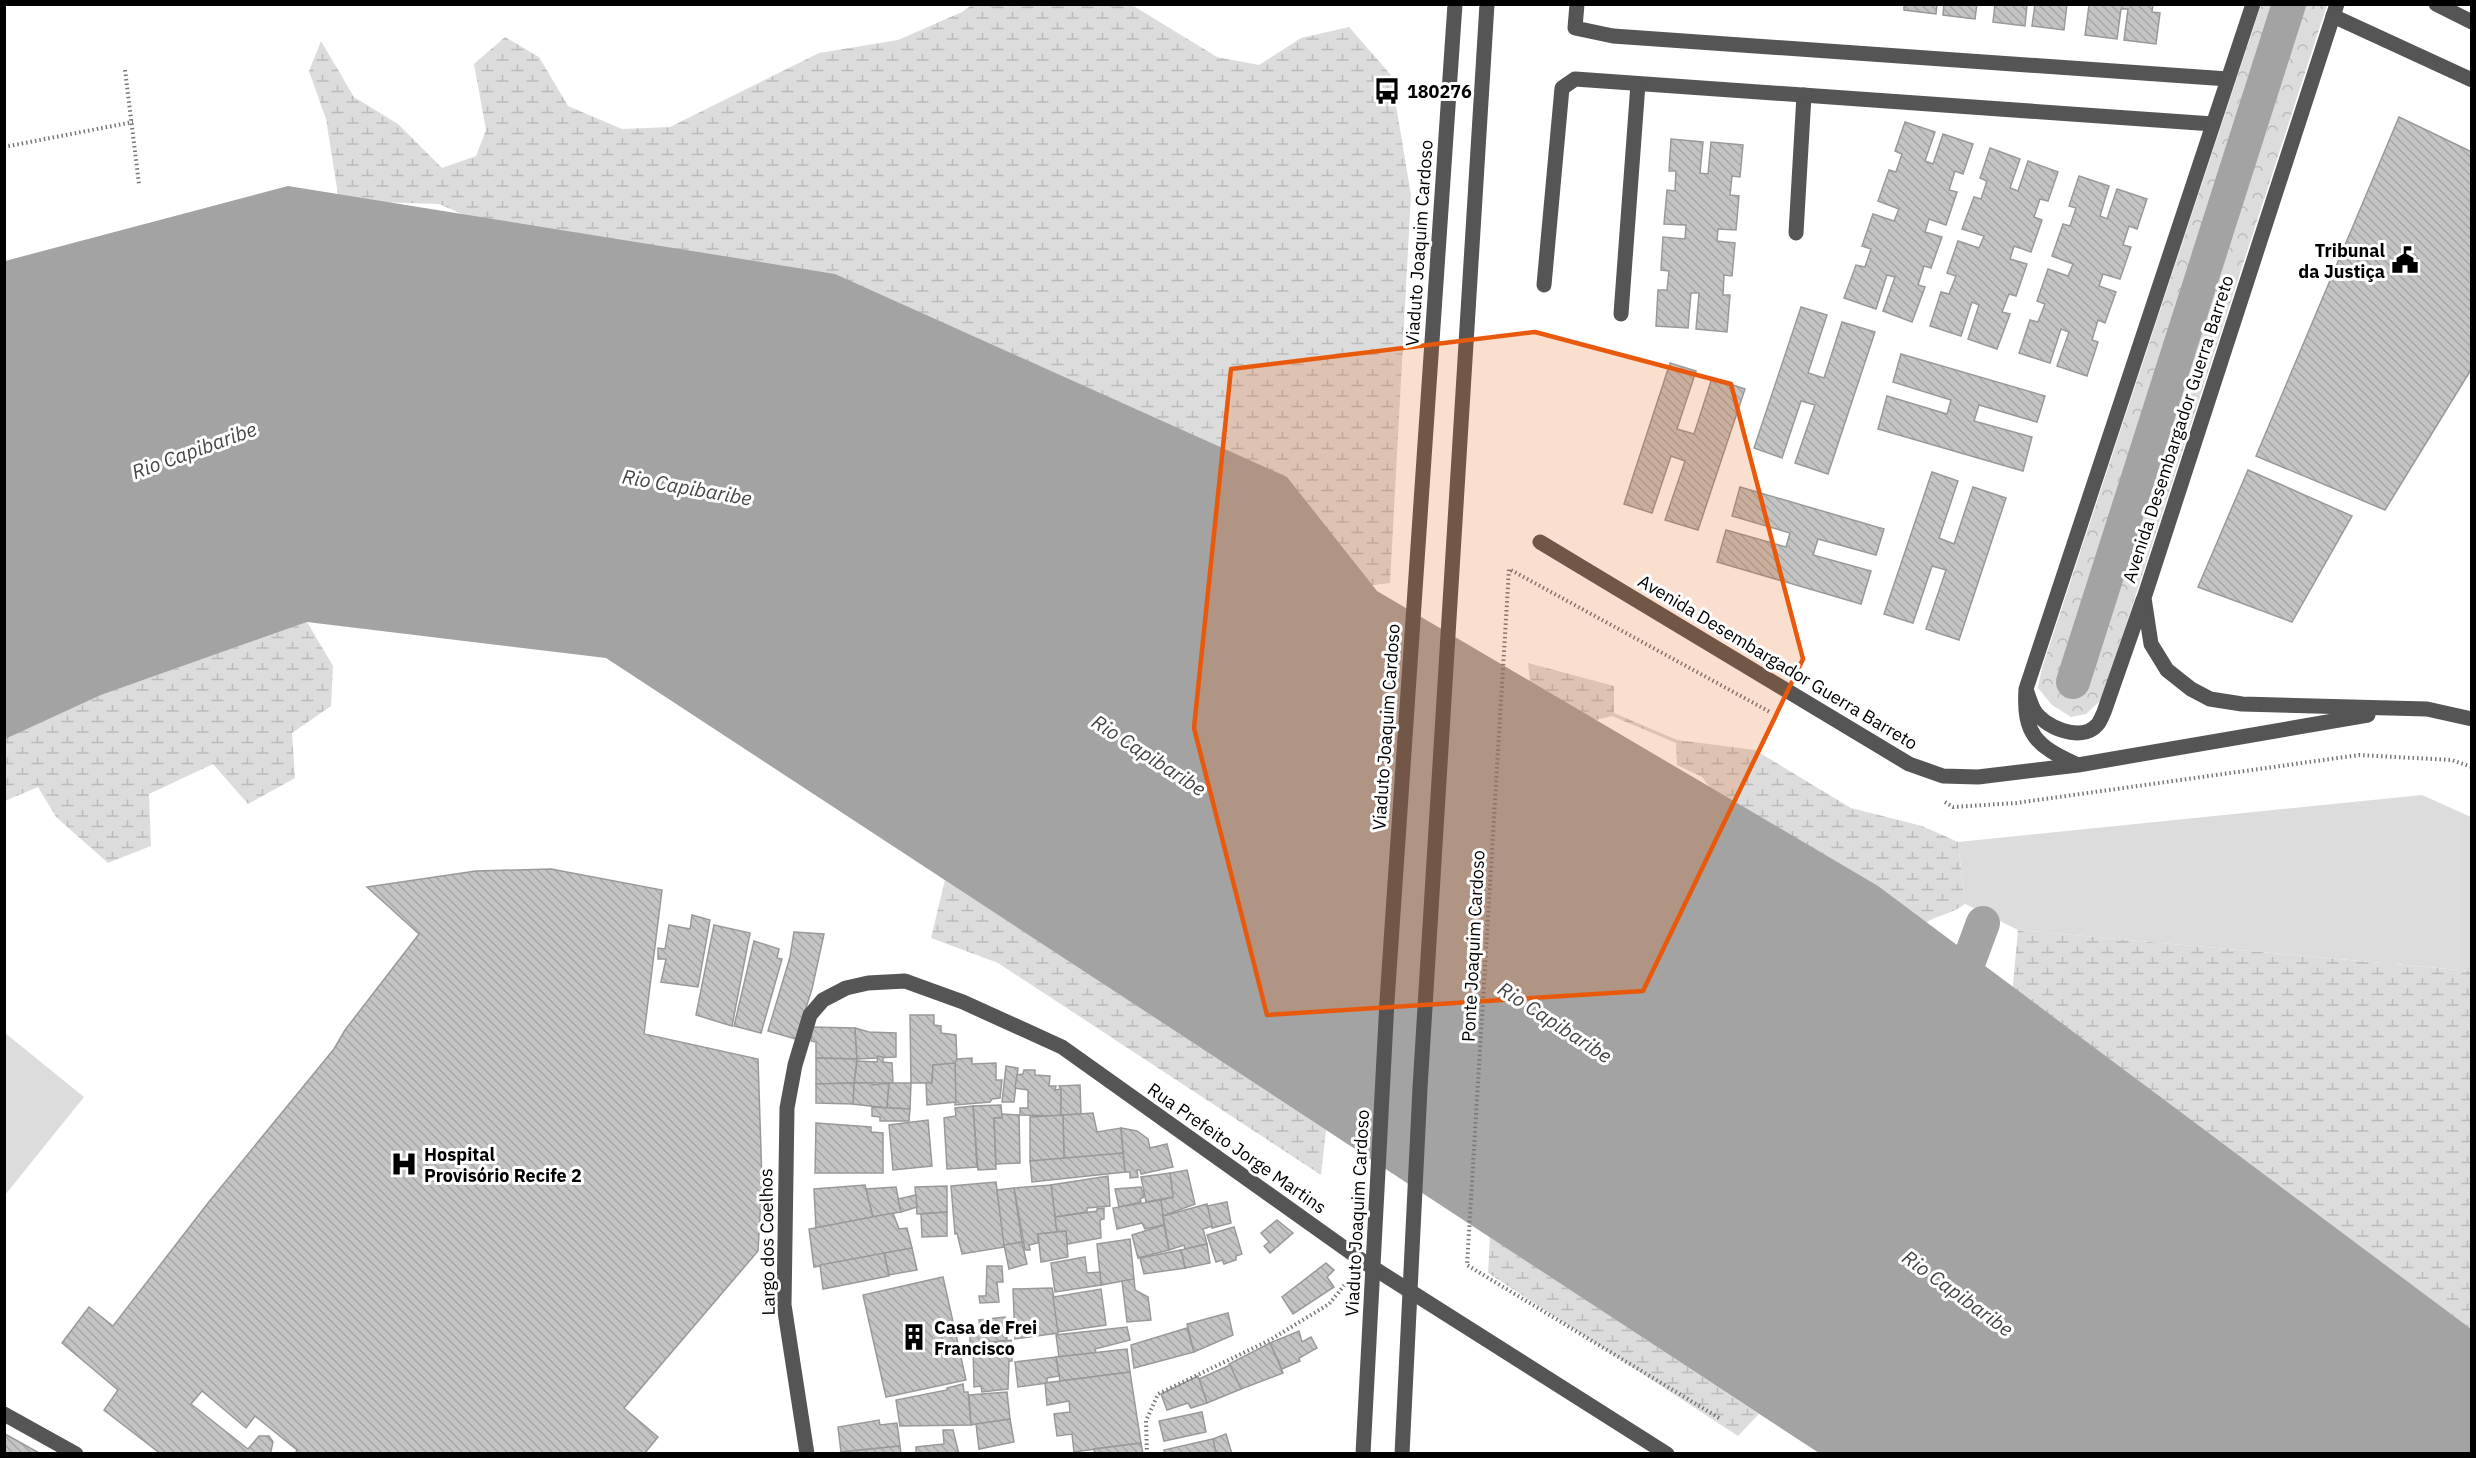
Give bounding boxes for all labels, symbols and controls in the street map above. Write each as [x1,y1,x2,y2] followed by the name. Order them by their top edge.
[1372,76,1402,106] bus stop icon: 180276
[1407,80,1472,103] place label: 180276
[1400,139,1438,347] street label: Viaduto Joaquim Cardoso
[2298,239,2386,283] place label: Tribunal da Justiça
[2390,245,2420,275] public building icon: Tribunal da Justiça
[2117,272,2239,586] street label: Avenida Desembargador Guerra Barreto
[128,415,260,485] water label: Rio Capibaribe
[620,462,754,512] water label: Rio Capibaribe
[1634,569,1922,755] street label: Avenida Desembargador Guerra Barreto
[1367,623,1405,831] street label: Viaduto Joaquim Cardoso
[1087,708,1211,802] water label: Rio Capibaribe
[1456,850,1490,1042] street label: Ponte Joaquim Cardoso
[1493,975,1617,1069] water label: Rio Capibaribe
[1143,1077,1331,1219] street label: Rua Prefeito Jorge Martins
[1340,1109,1374,1317] street label: Viaduto Joaquim Cardoso
[424,1143,582,1187] place label: Hospital Provisório Recife 2
[389,1149,419,1179] hospital icon: Hospital Provisório Recife 2
[754,1168,780,1316] street label: Largo dos Coelhos
[1897,1244,2019,1342] water label: Rio Capibaribe
[934,1316,1037,1360] place label: Casa de Frei Francisco
[899,1322,929,1352] building icon: Casa de Frei Francisco

